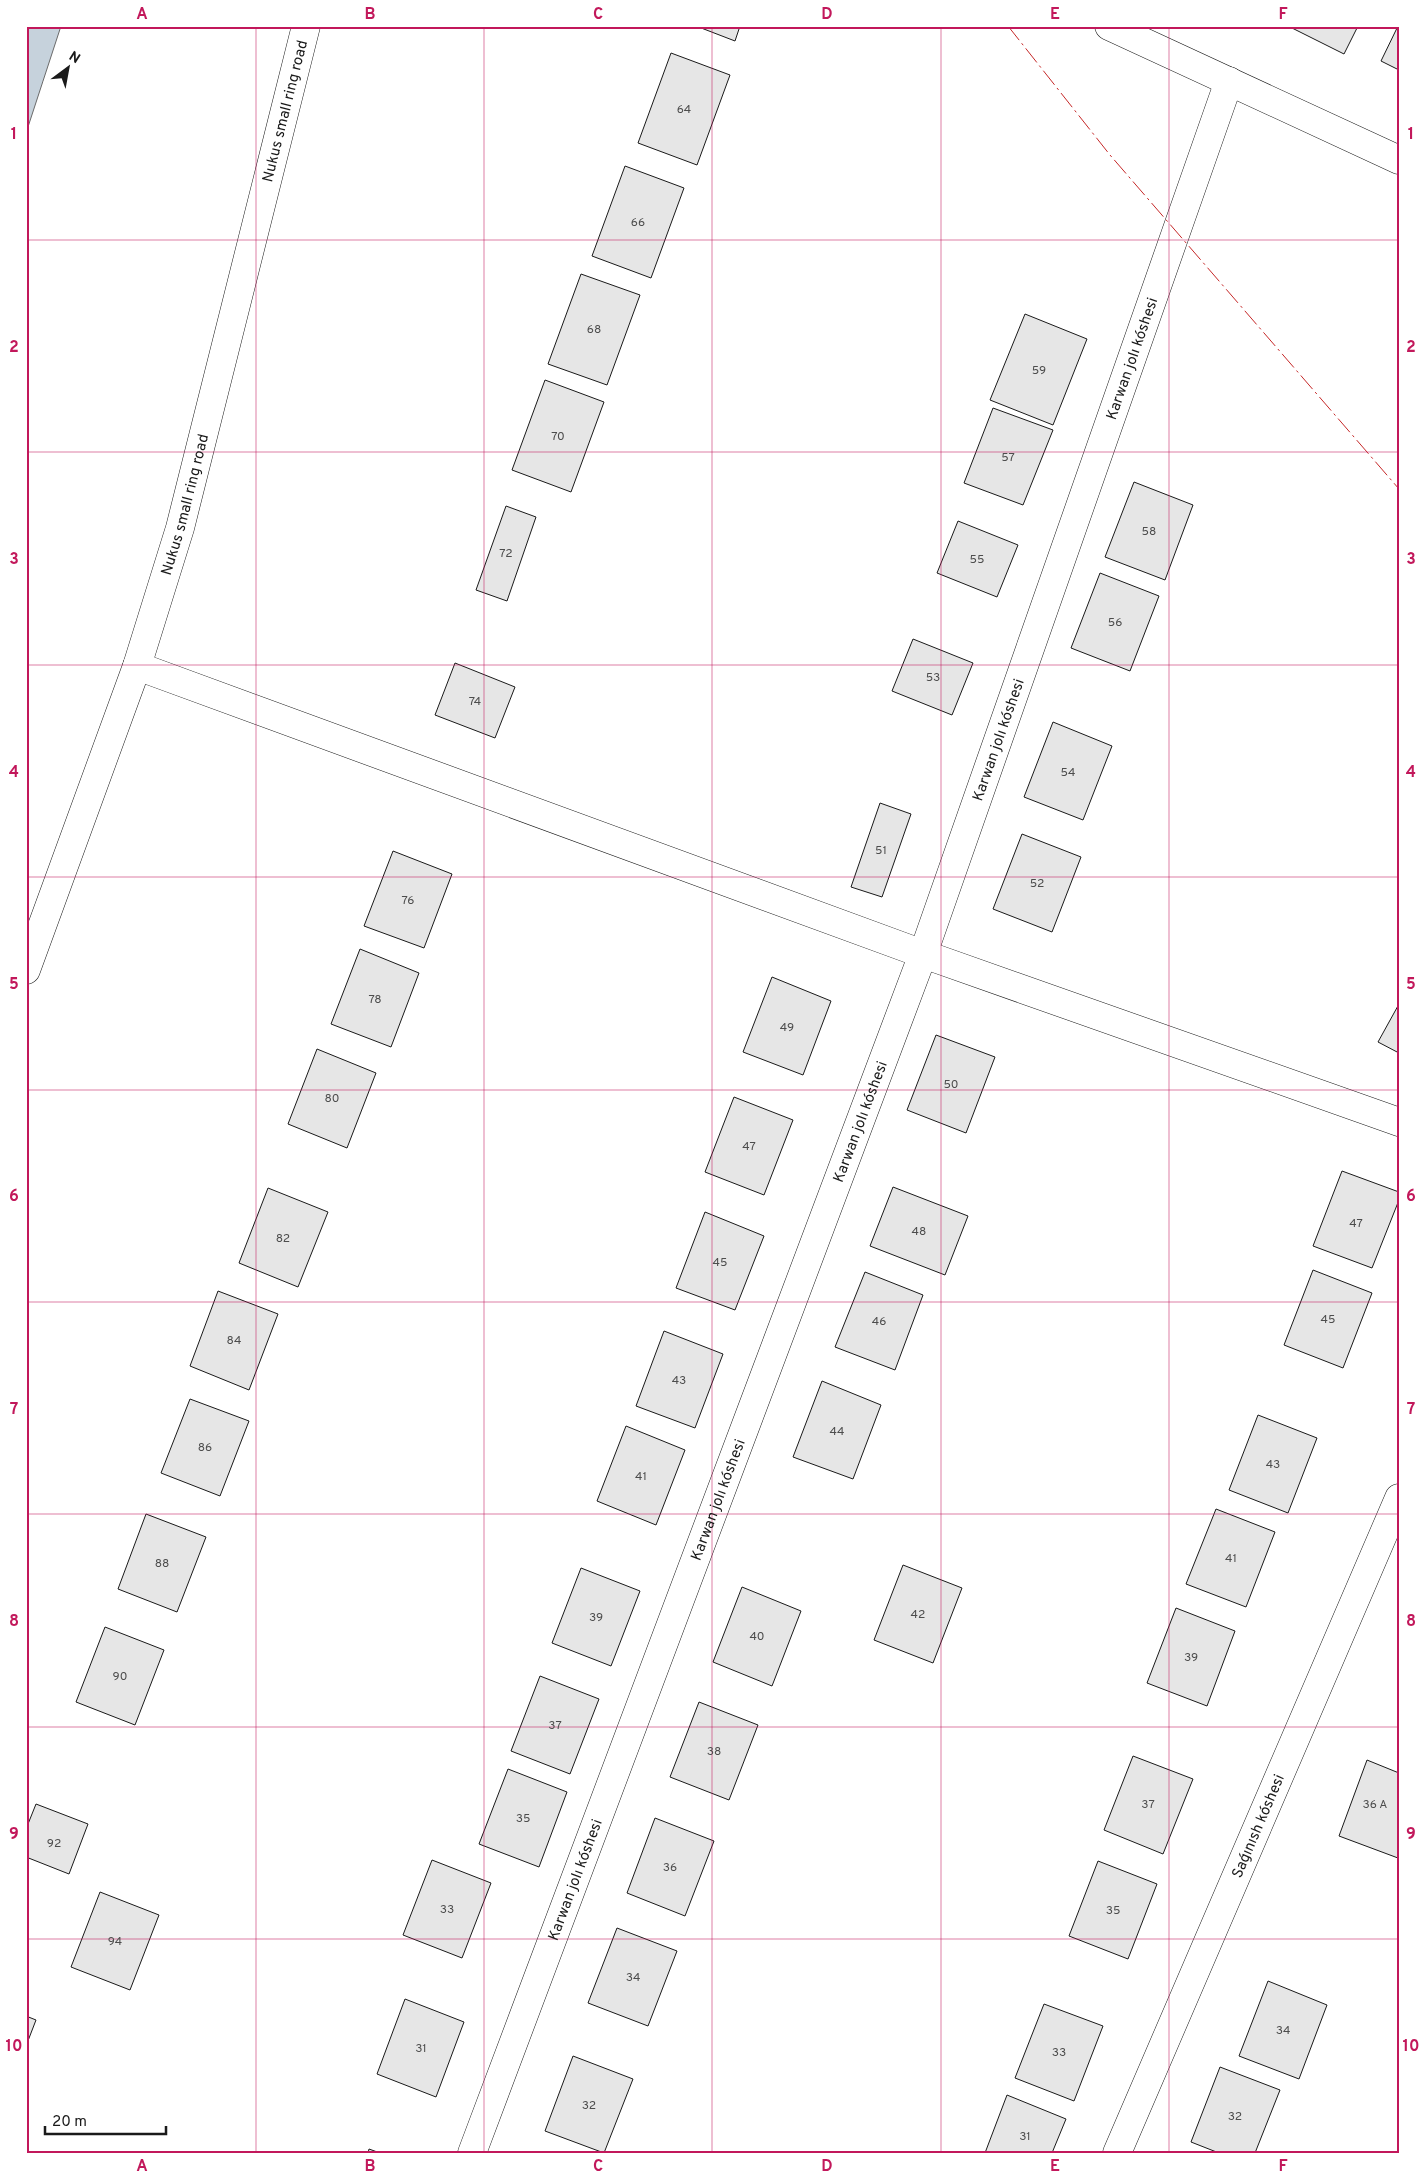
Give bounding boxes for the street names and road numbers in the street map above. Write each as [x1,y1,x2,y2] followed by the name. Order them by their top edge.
[259,38,313,185] street label: Nukus small ring road
[1103,295,1163,423] street label: Karwan jolı kóshesi
[158,432,214,578] street label: Nukus small ring road
[969,677,1030,804] street label: Karwan jolı kóshesi
[830,1059,893,1185] street label: Karwan jolı kóshesi
[688,1437,751,1564] street label: Karwan jolı kóshesi
[1228,1772,1290,1881] street label: Saǵınısh kóshesi
[545,1817,608,1944] street label: Karwan jolı kóshesi

